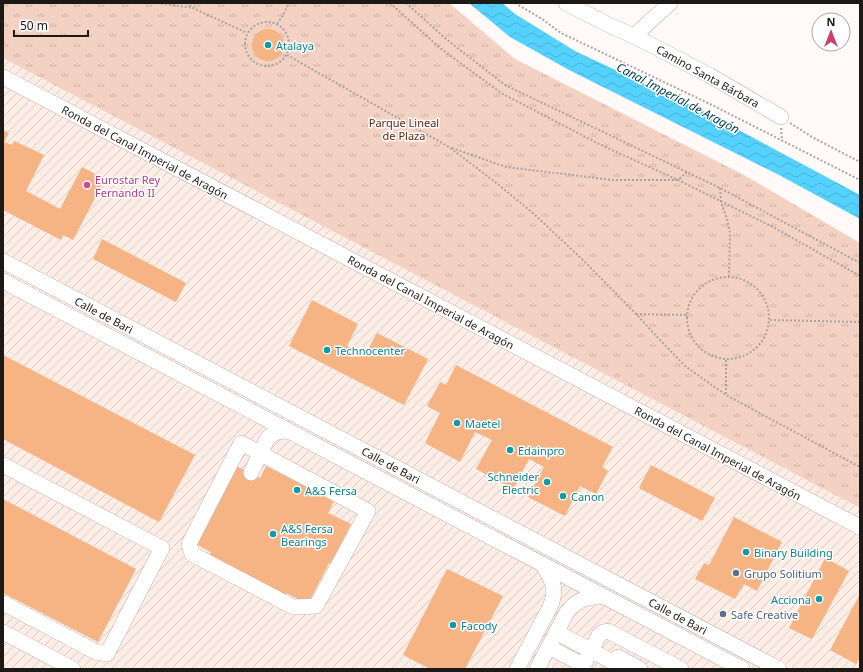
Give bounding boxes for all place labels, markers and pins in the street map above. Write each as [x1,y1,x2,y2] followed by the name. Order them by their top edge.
[276,38,314,53] place label: Atalaya
[263,40,273,50] marker: Atalaya
[95,172,161,200] place label: Eurostar Rey Fernando II
[82,180,92,190] marker: Eurostar Rey Fernando II
[335,343,406,358] place label: Technocenter
[322,345,332,355] marker: Technocenter
[465,416,500,431] place label: Maetel
[452,418,462,428] marker: Maetel
[518,443,565,458] place label: Edainpro
[505,445,515,455] marker: Edainpro
[488,469,539,497] place label: Schneider Electric
[542,477,552,487] marker: Schneider Electric
[305,483,357,498] place label: A&S Fersa
[292,485,302,495] marker: A&S Fersa
[571,489,604,504] place label: Canon
[558,491,568,501] marker: Canon
[281,521,333,549] place label: A&S Fersa Bearings
[268,529,278,539] marker: A&S Fersa Bearings
[754,545,833,560] place label: Binary Building
[741,547,751,557] marker: Binary Building
[744,566,822,581] place label: Grupo Solitium
[731,568,741,578] marker: Grupo Solitium
[771,592,811,607] place label: Acciona
[814,594,824,604] marker: Acciona
[731,607,798,622] place label: Safe Creative
[718,609,728,619] marker: Safe Creative
[461,618,498,633] place label: Facody
[448,620,458,630] marker: Facody

